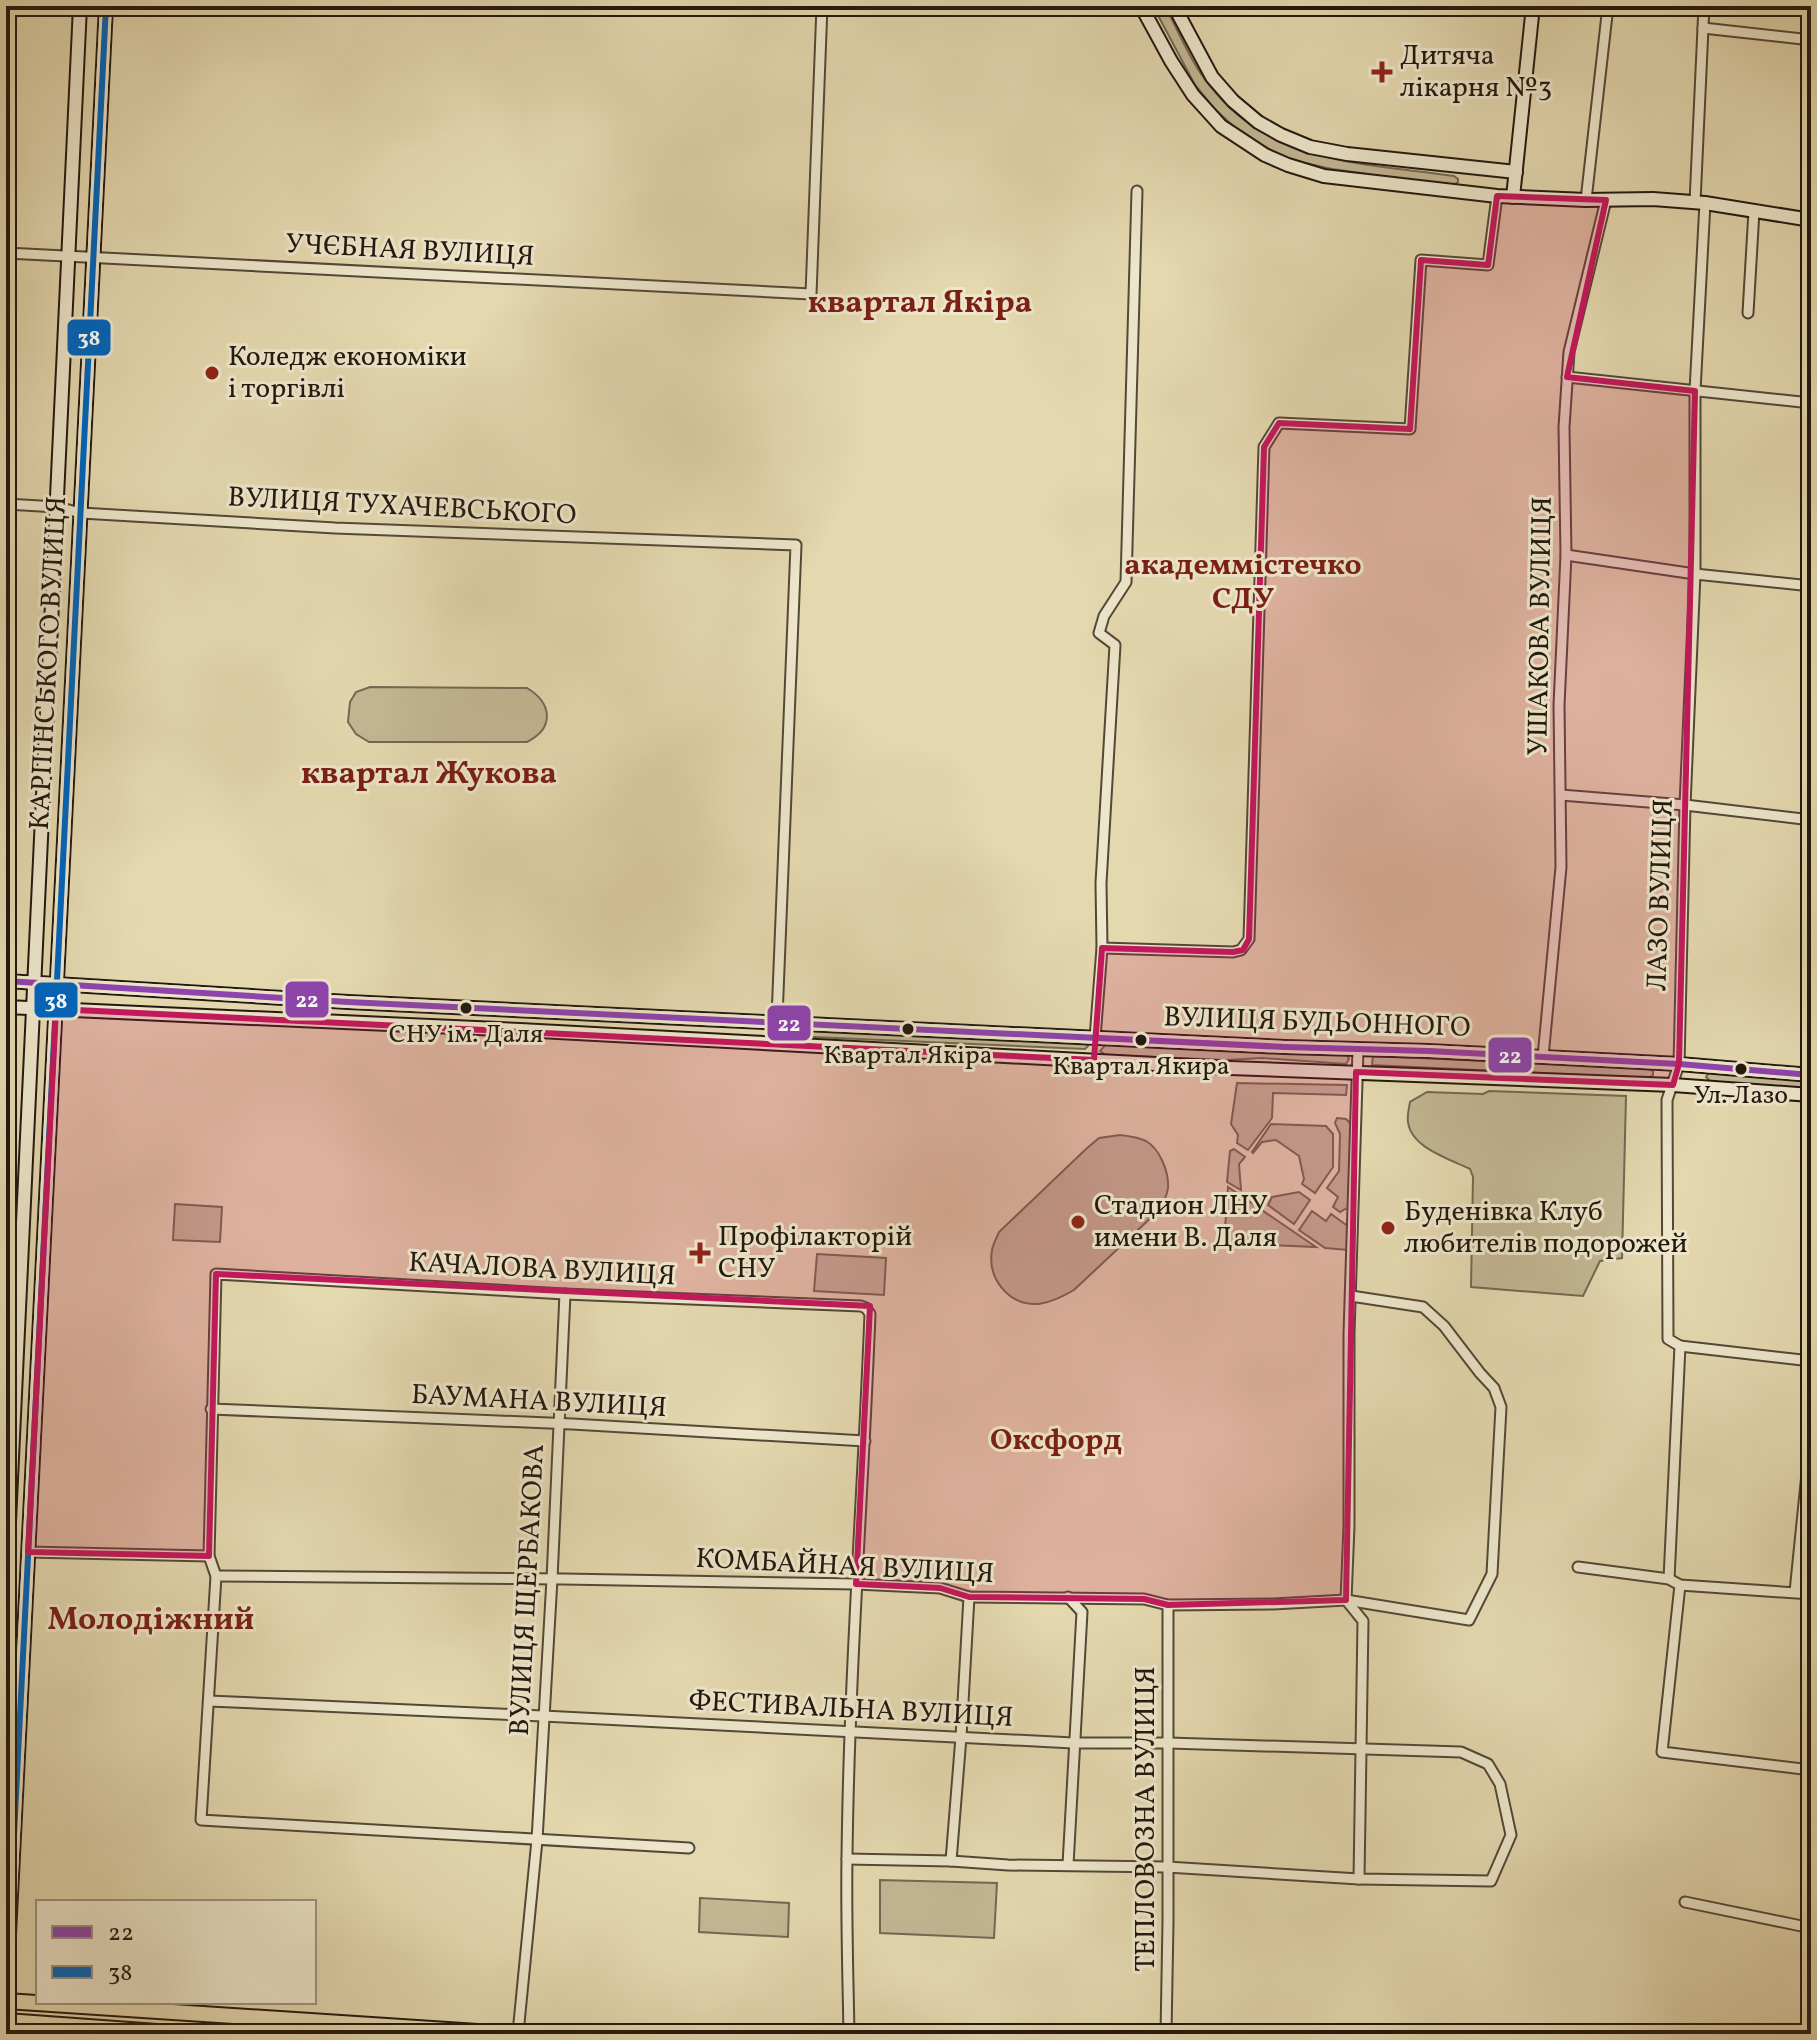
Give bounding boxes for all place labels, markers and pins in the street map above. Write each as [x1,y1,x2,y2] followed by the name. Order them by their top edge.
[1400,37,1552,108] place label: Дитяча лікарня №3
[1371,61,1393,83] marker: Дитяча лікарня №3
[228,338,467,409] place label: Коледж економіки і торгівлі
[203,364,221,382] marker: Коледж економіки і торгівлі
[458,1000,474,1016] marker: СНУ ім. Даля
[389,1017,543,1053] place label: СНУ ім. Даля
[900,1021,916,1037] marker: Квартал Якіра
[1133,1032,1149,1048] marker: Квартал Якира
[823,1038,993,1074] place label: Квартал Якіра
[1052,1049,1230,1085] place label: Квартал Якира
[1733,1061,1749,1077] marker: Ул. Лазо
[1694,1078,1788,1114] place label: Ул. Лазо
[1094,1187,1277,1258] place label: Стадион ЛНУ имени В. Даля
[1404,1193,1687,1264] place label: Буденівка Клуб любителів подорожей
[1069,1213,1087,1231] marker: Стадион ЛНУ имени В. Даля
[718,1218,912,1289] place label: Профілакторій СНУ
[1379,1219,1397,1237] marker: Буденівка Клуб любителів подорожей
[689,1242,711,1264] marker: Профілакторій СНУ

